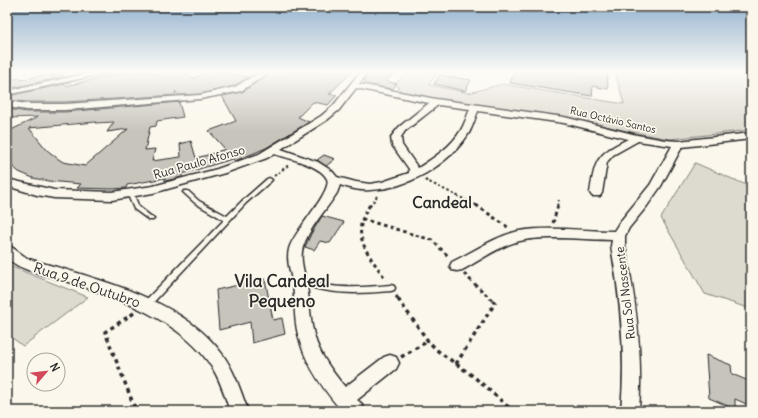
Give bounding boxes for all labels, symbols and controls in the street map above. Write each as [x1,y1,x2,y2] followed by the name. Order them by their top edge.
[569,104,658,136] street label: Rua Octávio Santos
[151,142,247,182] street label: Rua Paulo Afonso
[412,192,472,212] district label: Candeal
[612,246,638,340] street label: Rua Sol Nascente
[31,258,143,312] street label: Rua 9 de Outubro
[234,270,330,312] district label: Vila Candeal Pequeno
[26,352,66,392] north arrow
[47,361,63,374] text: N

